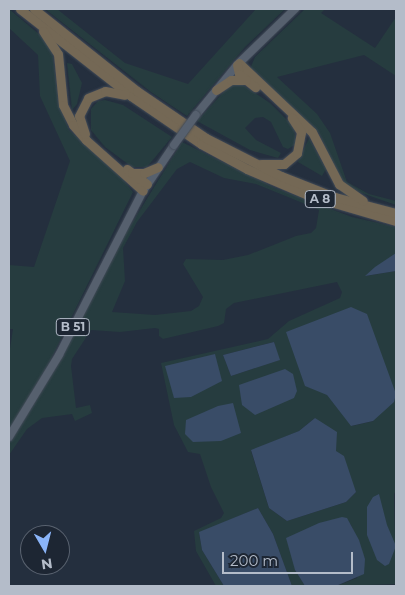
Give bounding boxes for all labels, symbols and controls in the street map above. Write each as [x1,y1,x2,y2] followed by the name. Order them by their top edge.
[304,190,336,208] road number: A 8
[56,318,90,337] road number: B 51
[20,525,70,575] north arrow
[225,542,356,574] scale bar
[230,551,278,570] text: 200 m
[40,554,54,574] text: N

